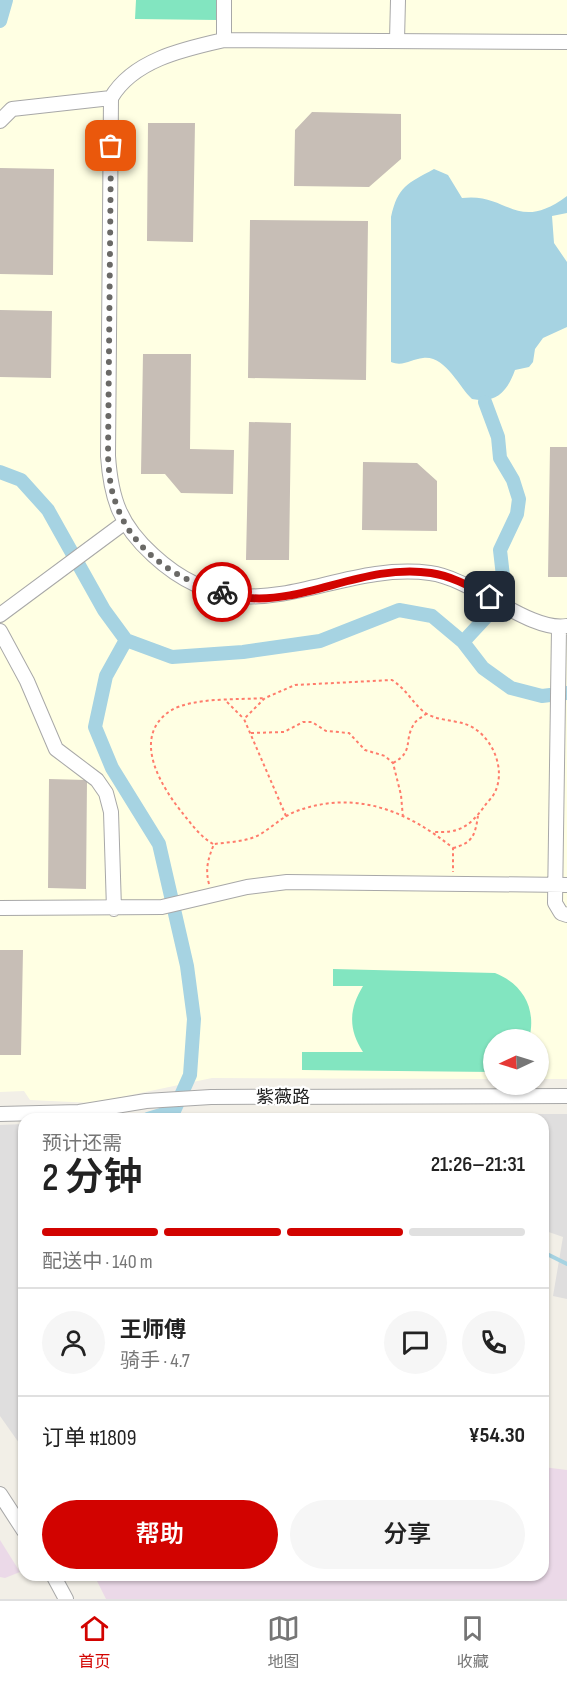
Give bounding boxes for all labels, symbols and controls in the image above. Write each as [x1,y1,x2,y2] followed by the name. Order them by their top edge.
[85,120,136,171] pin
[94,129,127,162] icon: bag
[192,562,252,622] courier
[464,571,515,622] pin
[206,576,239,609] icon: bike
[473,580,506,613] icon: home
[483,1029,549,1095] north arrow
[483,1029,549,1095] map controls
[256,1087,310,1108] street label: 紫薇路
[42,1132,122,1156] text: 预计还需
[431,1151,525,1178] text: 21:26–21:31
[42,1155,143,1202] text: 2 分钟
[42,1250,153,1274] text: 配送中 · 140 m
[42,1311,105,1374] button: person
[384,1311,447,1374] button: chat
[462,1311,525,1374] button: phone
[120,1317,186,1344] text: 王师傅
[120,1349,190,1373] text: 骑手 · 4.7
[468,1422,525,1449] text: ¥54.30
[42,1425,136,1452] text: 订单 #1809
[42,1500,278,1569] button: 帮助
[290,1500,525,1569] button: 分享
[78,1612,111,1672] tab: 首页
[267,1612,300,1672] tab: 地图
[456,1612,489,1672] tab: 收藏

